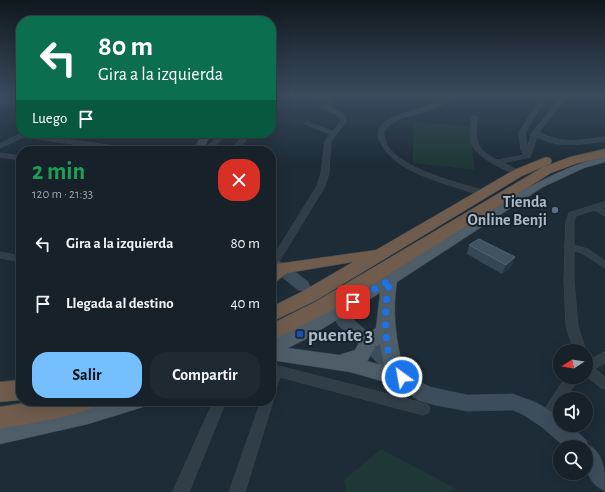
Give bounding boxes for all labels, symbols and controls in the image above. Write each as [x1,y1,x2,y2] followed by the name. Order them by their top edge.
[32,32,84,84] icon: left
[98,33,153,61] text: 80 m
[98,66,223,84] text: Gira a la izquierda
[75,108,97,130] icon: arrive
[32,111,67,126] text: Luego
[218,159,260,201] button: close
[32,160,85,184] text: 2 min
[32,188,93,201] text: 120 m · 21:33
[468,194,547,229] place label: Tienda Online Benji
[550,205,560,215] marker: Tienda Online Benji
[32,233,54,255] icon: left
[66,236,173,251] text: Gira a la izquierda
[230,236,260,251] text: 80 m
[336,285,370,319] pin
[342,291,364,313] icon: arrive
[32,293,54,315] icon: arrive
[66,296,174,311] text: Llegada al destino
[230,296,260,311] text: 40 m
[308,326,373,345] place label: puente 3
[295,329,305,339] marker: puente 3
[553,344,593,384] north arrow
[553,344,593,480] map controls
[32,352,142,398] button: Salir
[150,352,260,398] button: Compartir
[381,356,423,398] position arrow
[553,392,593,432] button: sound
[553,440,593,480] button: search

